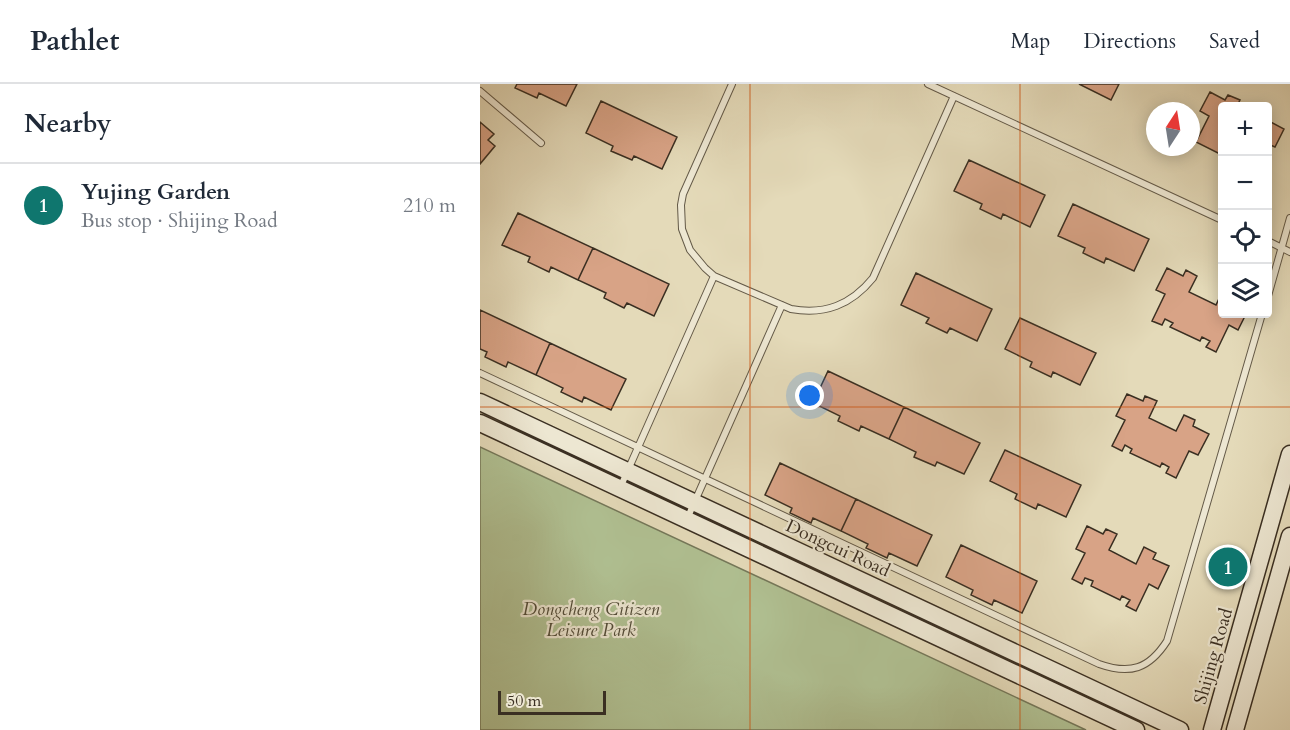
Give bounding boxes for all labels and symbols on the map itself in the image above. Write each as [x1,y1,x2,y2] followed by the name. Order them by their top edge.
[1146,102,1200,156] north arrow
[795,381,824,410] your location
[782,513,894,584] street label: Dongcui Road
[1208,544,1248,590] pin: 1
[523,597,660,643] park label: Dongcheng Citizen Leisure Park
[1188,605,1239,707] street label: Shijing Road
[498,688,606,716] scale bar

